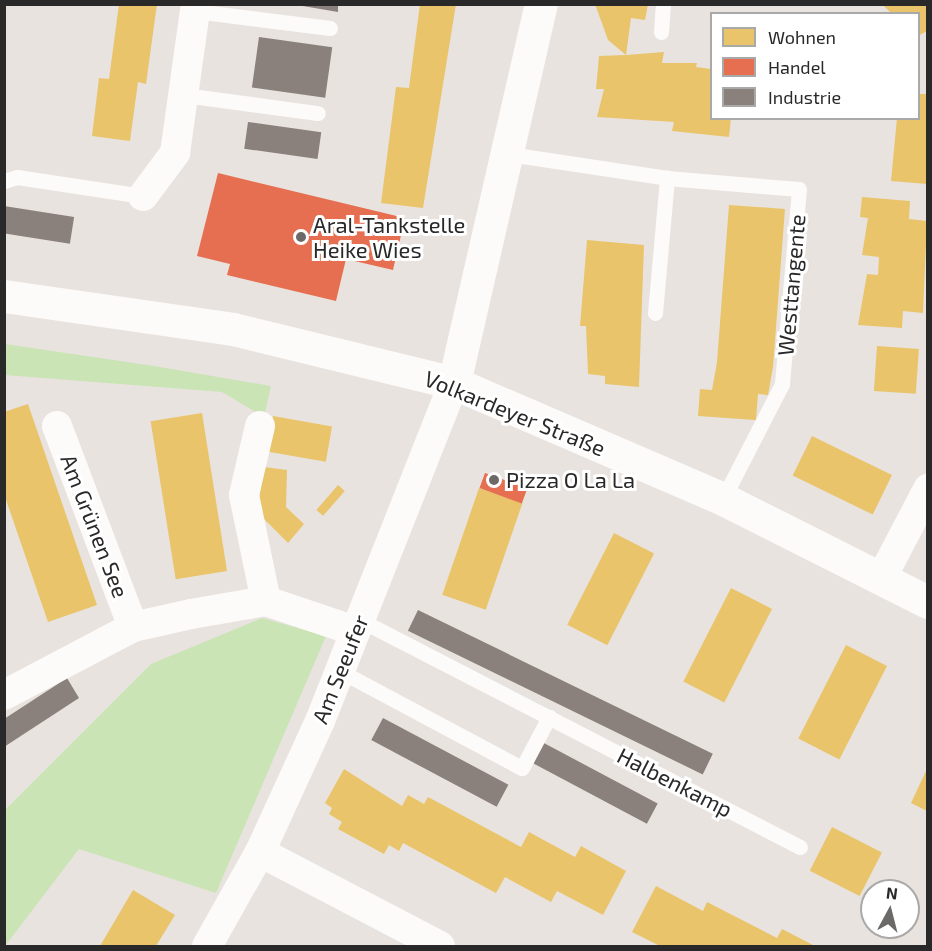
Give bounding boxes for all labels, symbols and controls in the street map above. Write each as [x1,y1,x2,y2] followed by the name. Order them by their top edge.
[710,12,920,120] legend
[768,26,836,48] text: Wohnen
[768,56,826,78] text: Handel
[768,86,841,108] text: Industrie
[313,211,465,262] place label: Aral-Tankstelle Heike Wies
[772,213,810,357] street label: Westtangente
[294,230,308,244] marker: Aral-Tankstelle Heike Wies
[421,365,609,461] street label: Volkardeyer Straße
[56,451,134,601] street label: Am Grünen See
[506,467,635,493] place label: Pizza O La La
[487,473,501,487] marker: Pizza O La La
[306,611,374,727] street label: Am Seeufer
[613,742,737,822] street label: Halbenkamp
[860,879,920,939] north arrow
[885,882,899,903] text: N

